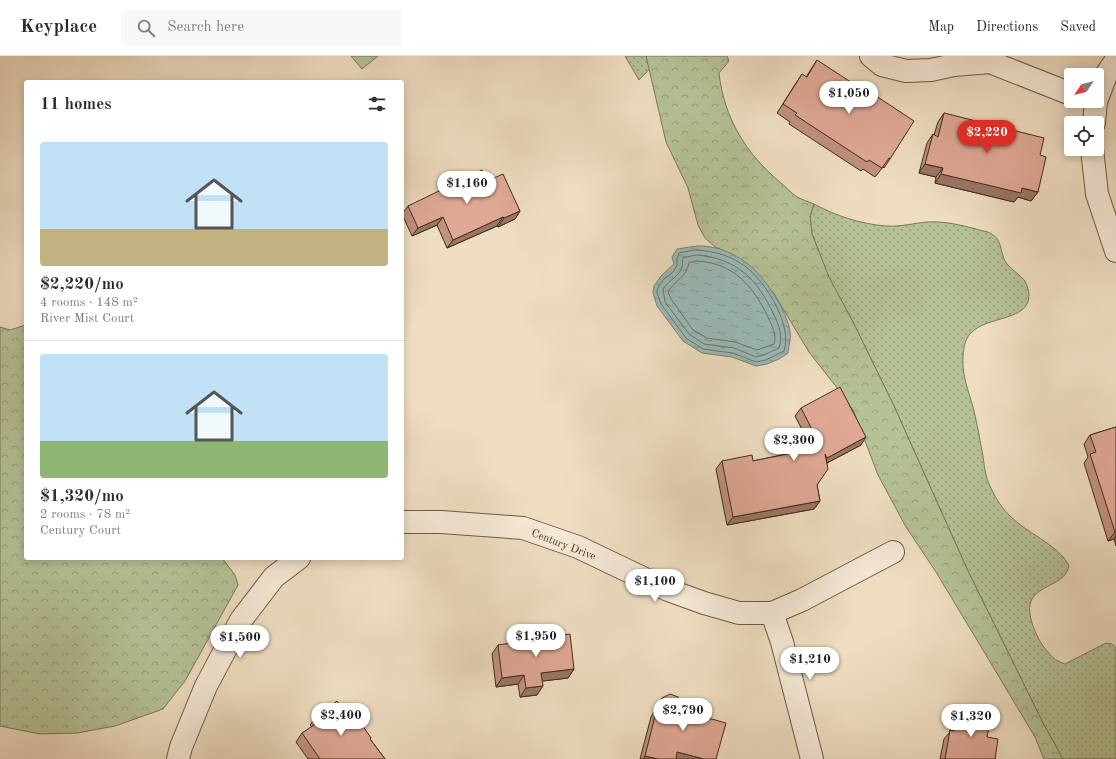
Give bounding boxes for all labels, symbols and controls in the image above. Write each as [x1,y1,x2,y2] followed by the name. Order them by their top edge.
[121,10,401,46] search box
[135,17,157,39] icon: search
[20,18,97,37] text: Keyplace
[167,20,244,35] text: Search here
[928,20,954,34] text: Map
[976,20,1038,34] text: Directions
[1060,20,1096,34] text: Saved
[1064,68,1104,108] north arrow
[1064,68,1104,156] map controls
[816,81,882,115] pin: $1,050
[828,87,870,100] text: $1,050
[366,93,388,115] icon: filters
[40,96,112,113] text: 11 homes
[1064,116,1104,156] button: locate
[954,120,1020,154] pin: $2,220
[966,126,1008,139] text: $2,220
[178,168,250,240] icon: home
[434,171,500,205] pin: $1,160
[446,177,488,190] text: $1,160
[40,276,124,293] text: $2,220/mo
[40,296,138,309] text: 4 rooms · 148 m²
[40,312,134,325] text: River Mist Court
[178,380,250,452] icon: home
[761,428,827,462] pin: $2,300
[773,434,815,447] text: $2,300
[40,488,124,505] text: $1,320/mo
[40,508,130,521] text: 2 rooms · 78 m²
[40,524,121,537] text: Century Court
[530,528,597,563] street label: Century Drive
[622,569,688,603] pin: $1,100
[634,575,676,588] text: $1,100
[503,624,569,658] pin: $1,950
[207,625,273,659] pin: $1,500
[515,630,557,643] text: $1,950
[219,631,261,644] text: $1,500
[777,647,843,681] pin: $1,210
[789,653,831,666] text: $1,210
[650,698,716,732] pin: $2,790
[308,703,374,737] pin: $2,400
[662,704,704,717] text: $2,790
[938,704,1004,738] pin: $1,320
[320,709,362,722] text: $2,400
[950,710,992,723] text: $1,320

